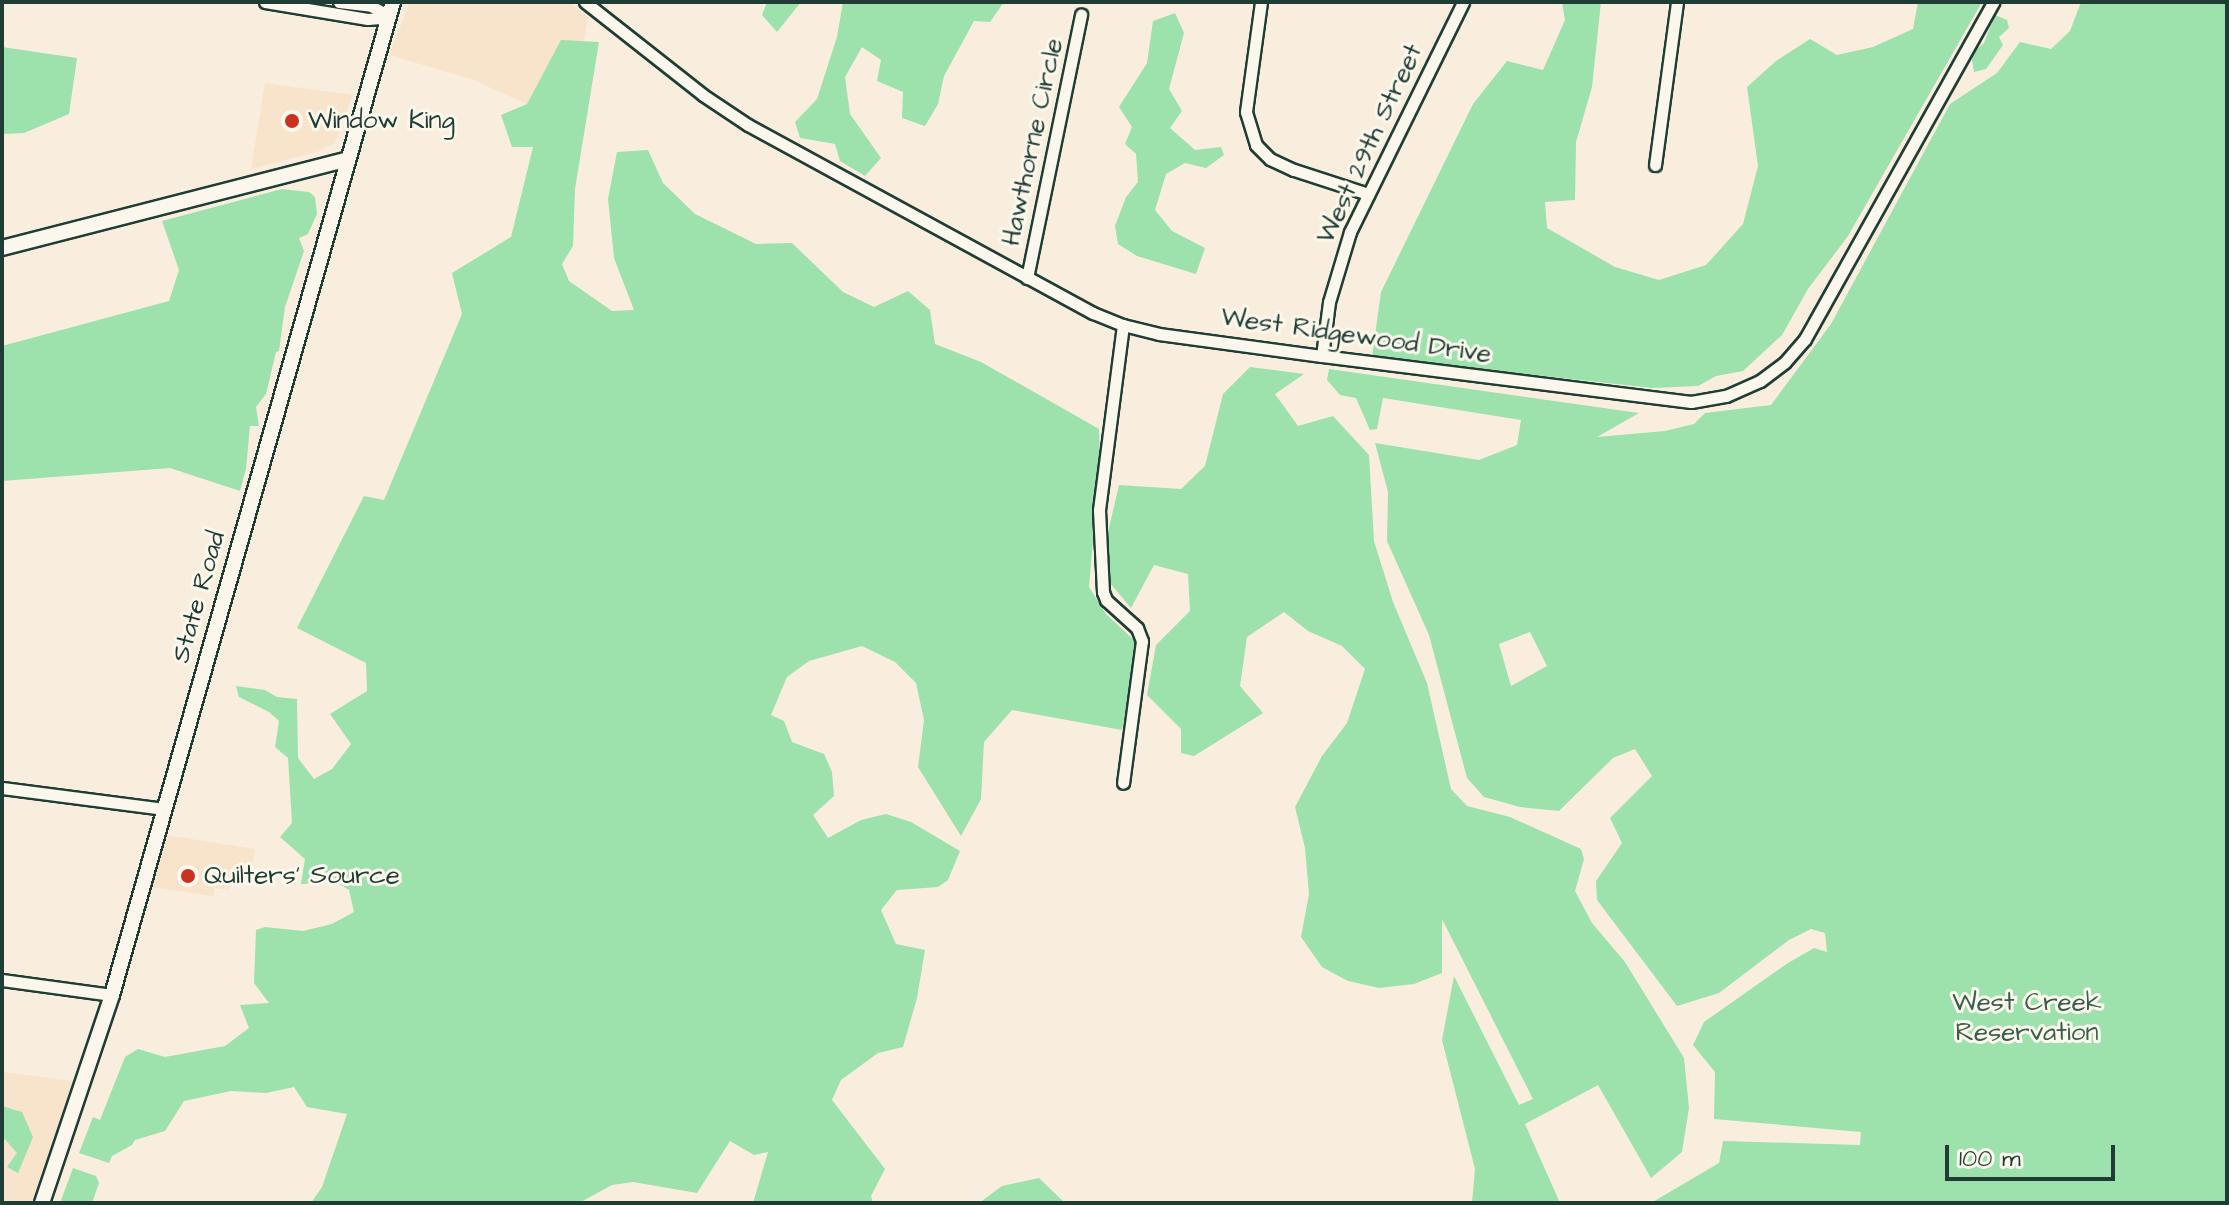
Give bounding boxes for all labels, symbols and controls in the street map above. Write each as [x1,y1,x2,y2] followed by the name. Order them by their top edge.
[996,36,1070,248] street label: Hawthorne Circle
[1310,39,1430,249] street label: West 29th Street
[308,105,455,137] place label: Window King
[283,112,301,130] marker: Window King
[1219,302,1493,370] street label: West Ridgewood Drive
[165,528,233,666] street label: State Road
[204,860,400,892] place label: Quilters' Source
[179,867,197,885] marker: Quilters' Source
[1952,987,2102,1048] park label: West Creek Reservation
[1949,1129,2119,1179] scale bar
[1959,1142,2021,1176] text: 100 m

